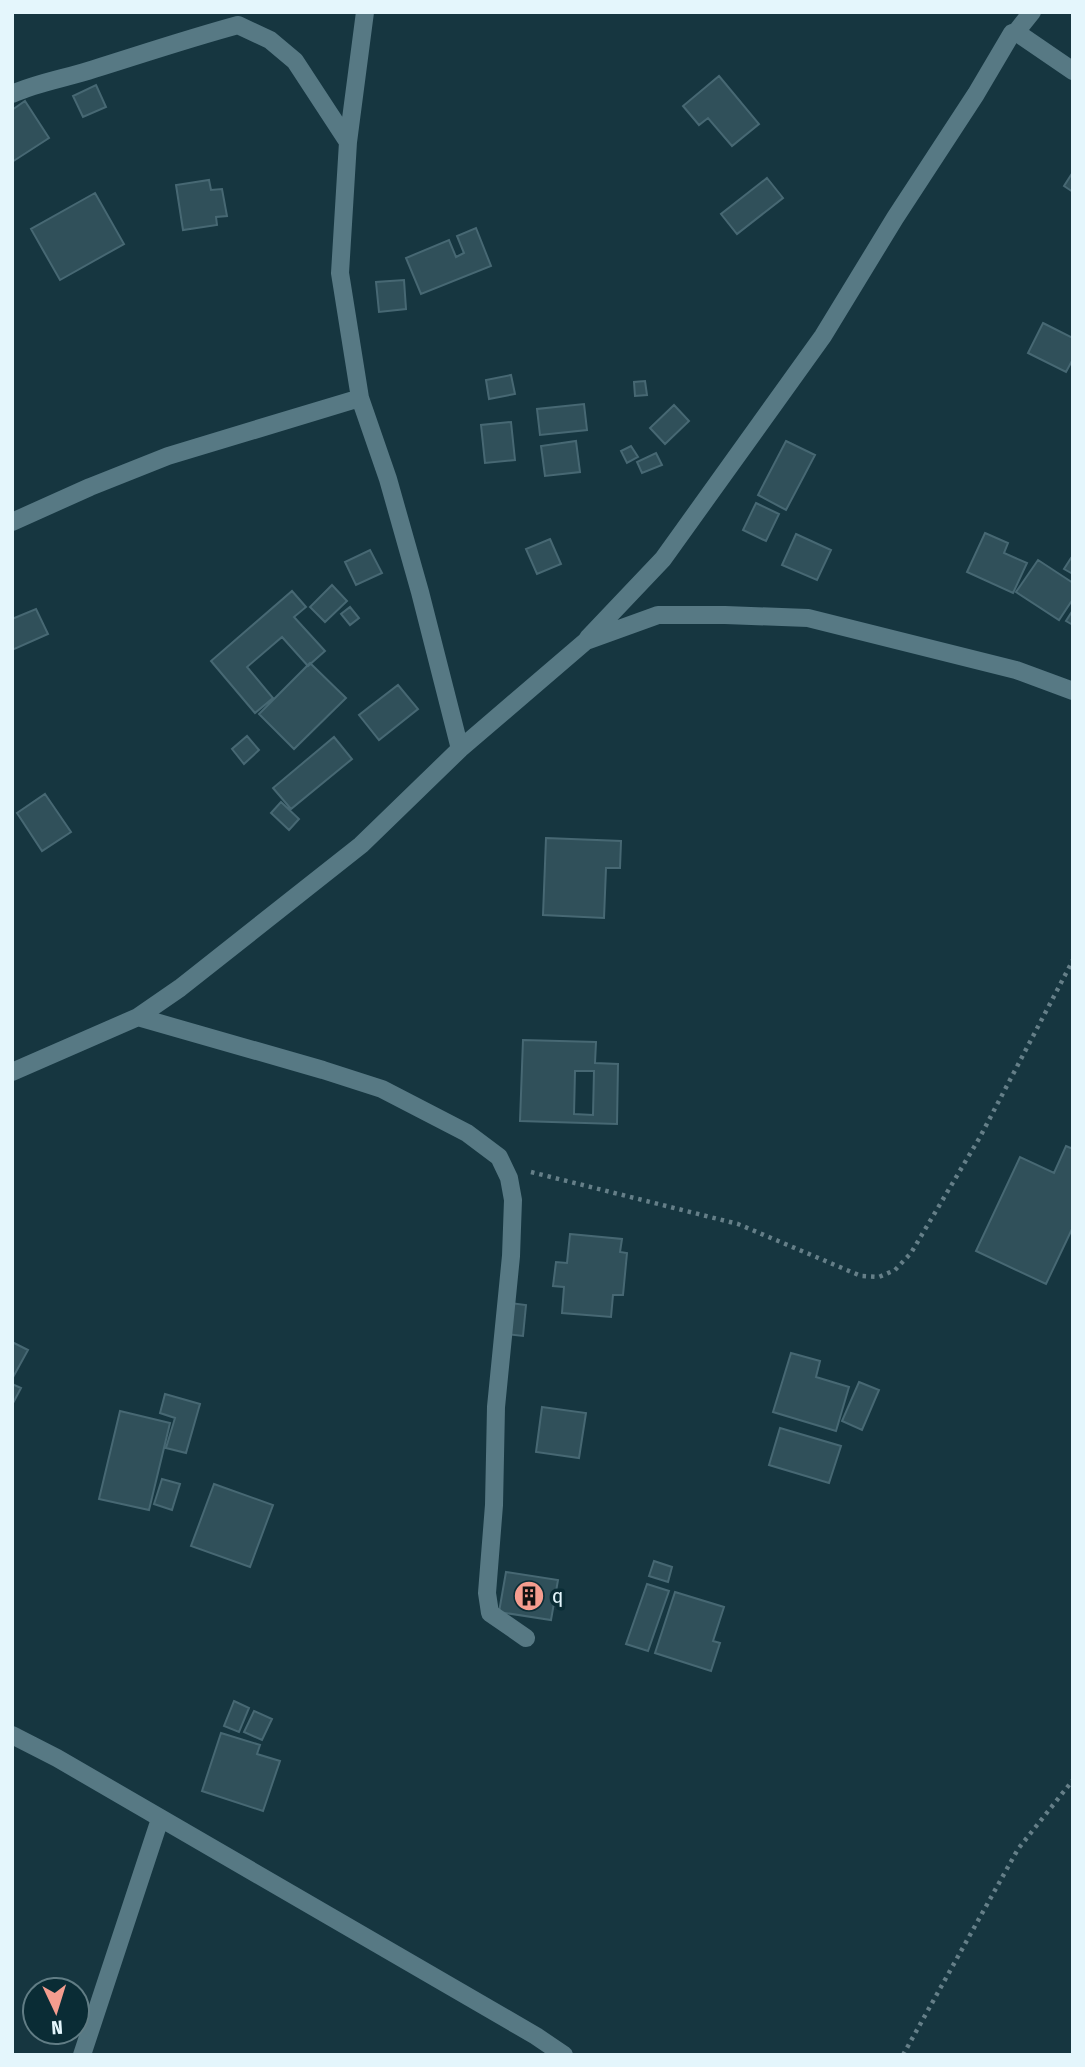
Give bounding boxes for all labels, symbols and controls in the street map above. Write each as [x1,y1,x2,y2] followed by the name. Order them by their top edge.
[512,1579,546,1613] building icon: q
[552,1583,563,1609] place label: q
[21,1976,91,2046] north arrow
[51,2016,64,2039] text: N

